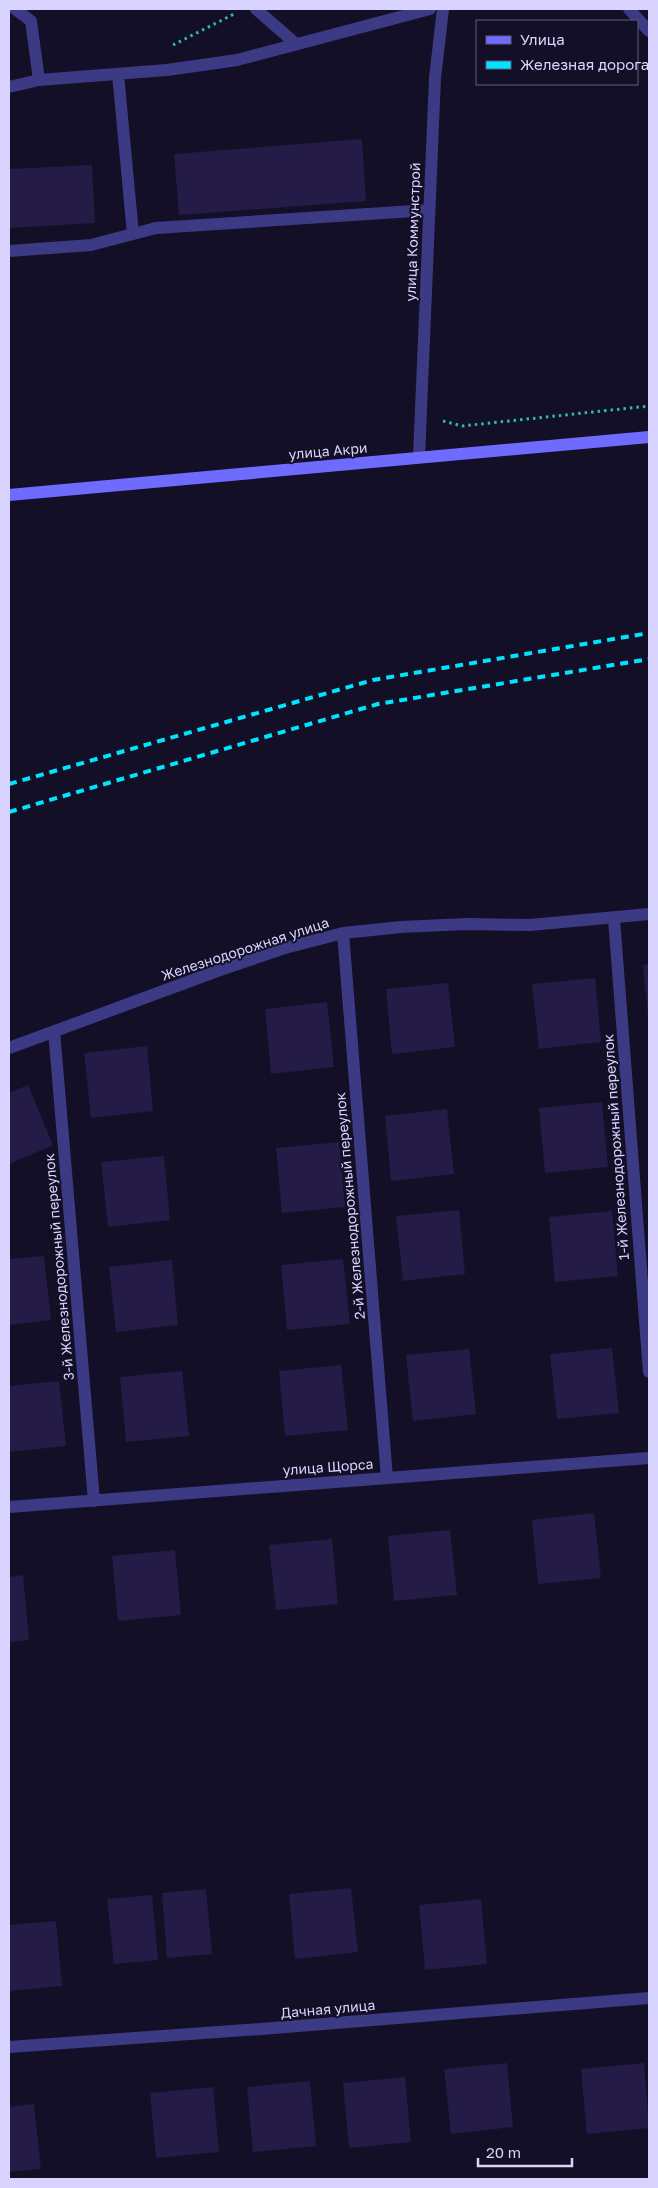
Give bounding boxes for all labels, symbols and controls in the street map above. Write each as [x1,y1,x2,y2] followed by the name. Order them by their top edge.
[476,20,638,85] legend
[520,30,565,48] text: Улица
[520,55,649,73] text: Железная дорога
[402,162,423,302] street label: улица Коммунстрой
[288,439,368,462] street label: улица Акри
[159,913,331,984] street label: Железнодорожная улица
[599,1033,632,1261] street label: 1-й Железнодорожный переулок
[331,1092,368,1320] street label: 2-й Железнодорожный переулок
[40,1153,77,1381] street label: 3-й Железнодорожный переулок
[282,1455,374,1478] street label: улица Щорса
[280,1996,376,2021] street label: Дачная улица
[478,2136,572,2168] scale bar
[486,2143,521,2161] text: 20 m

